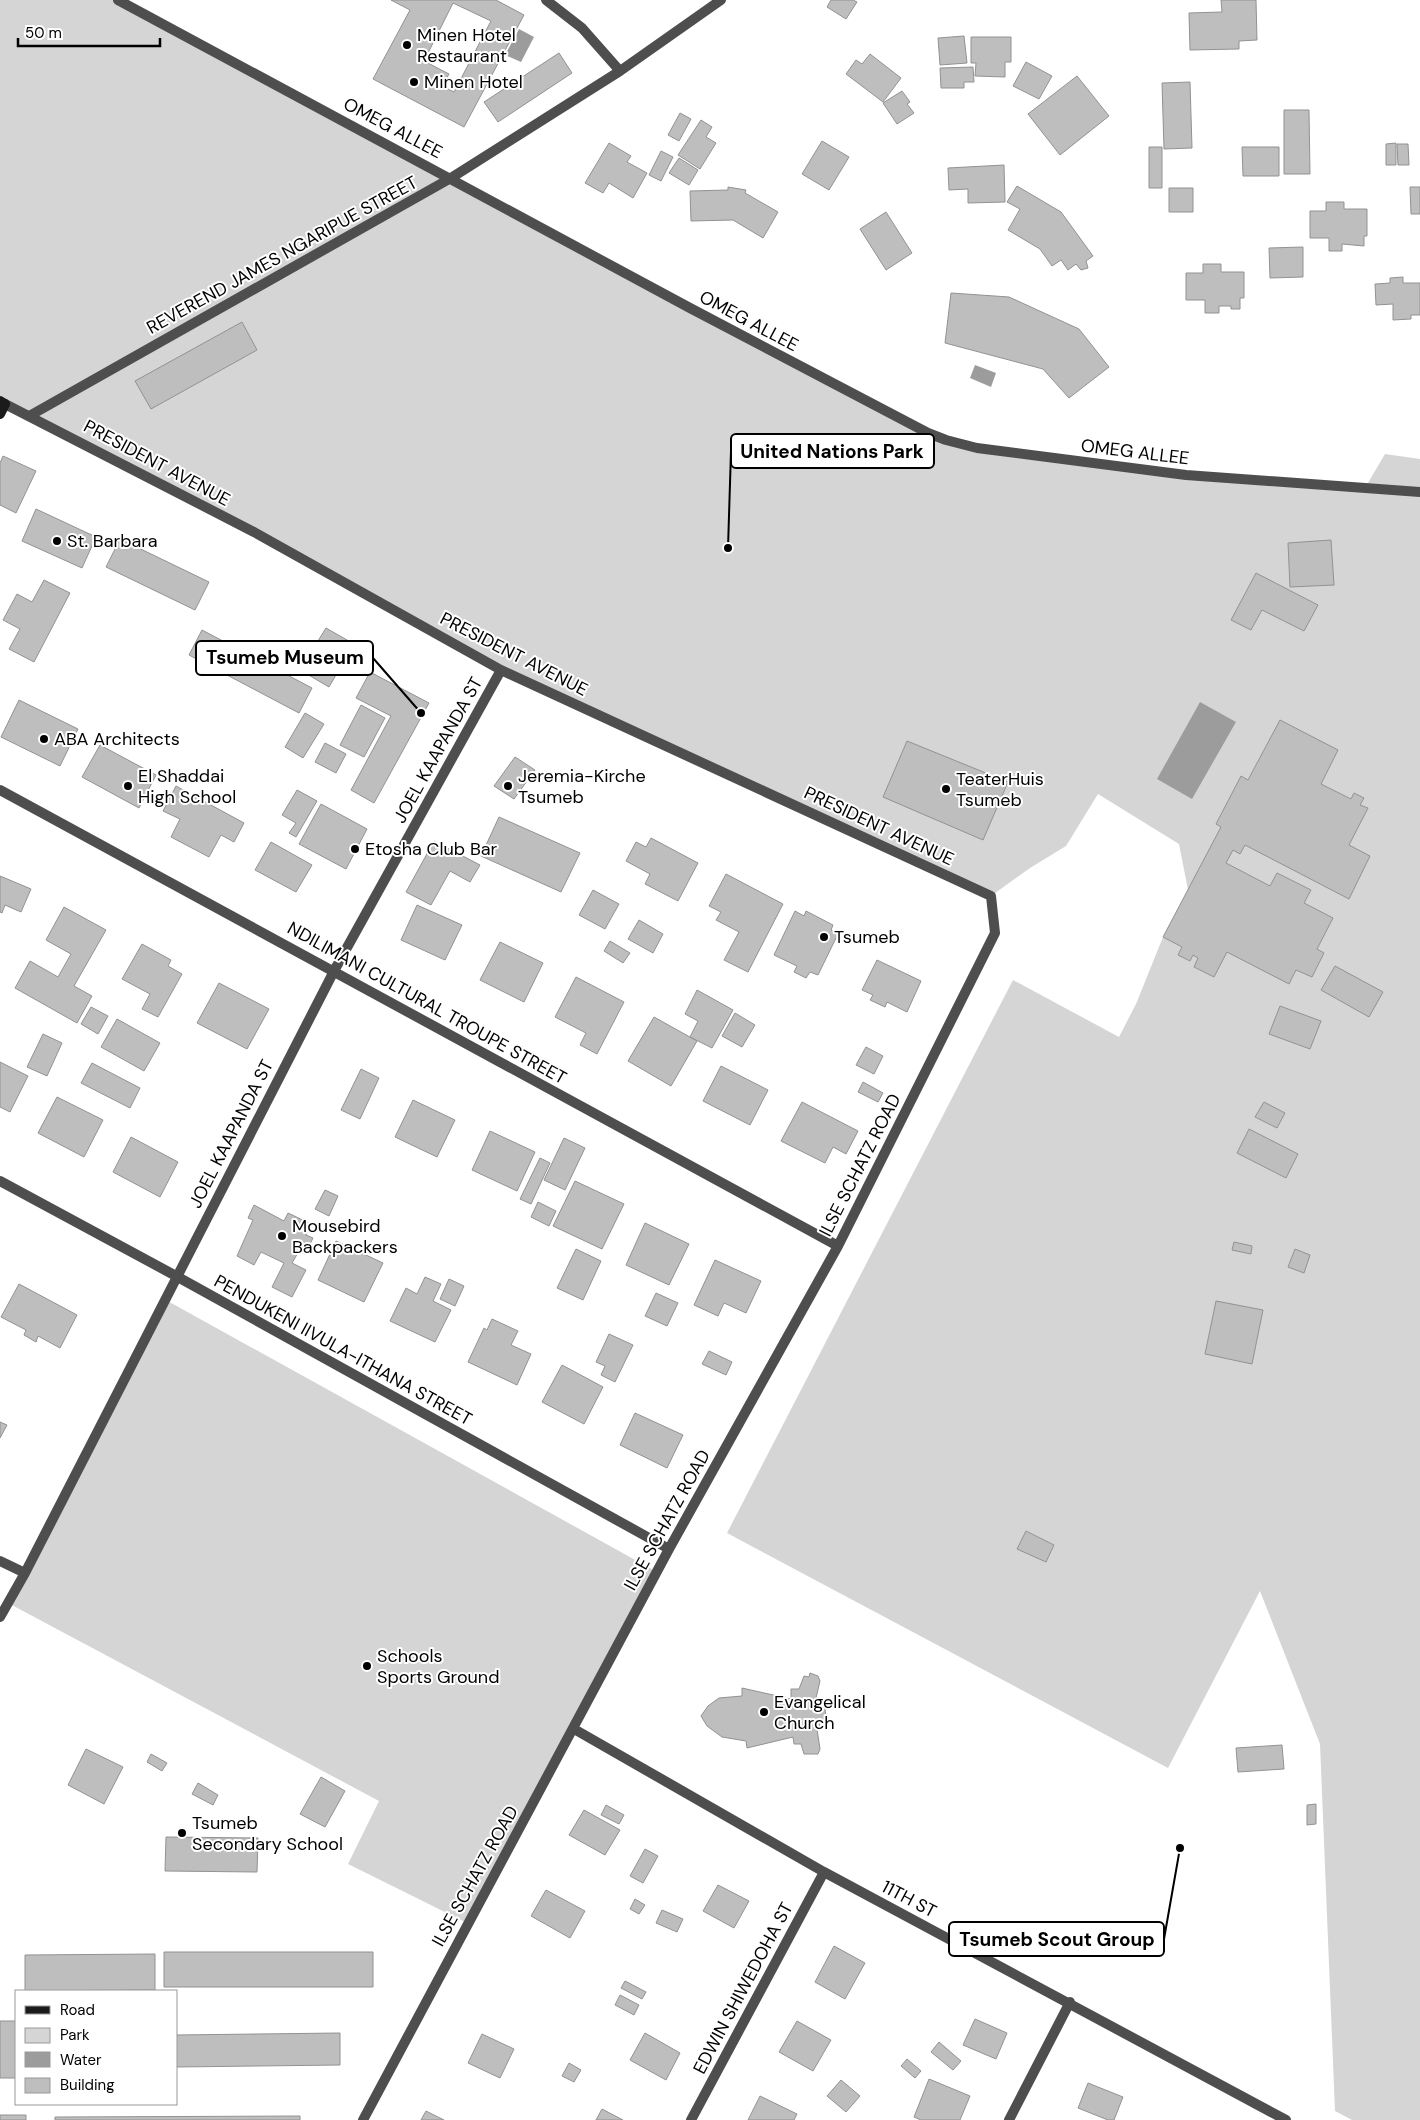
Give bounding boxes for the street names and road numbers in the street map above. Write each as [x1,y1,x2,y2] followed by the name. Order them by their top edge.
[339,92,447,164] street label: OMEG ALLEE
[142,170,422,340] street label: REVEREND JAMES NGARIPUE STREET
[695,285,803,357] street label: OMEG ALLEE
[80,414,234,512] street label: PRESIDENT AVENUE
[1079,433,1191,471] street label: OMEG ALLEE
[436,606,592,702] street label: PRESIDENT AVENUE
[388,673,488,827] street label: JOEL KAAPANDA ST
[800,781,958,871] street label: PRESIDENT AVENUE
[283,916,571,1090] street label: NDILIMANI CULTURAL TROUPE STREET
[183,1056,279,1212] street label: JOEL KAAPANDA ST
[814,1089,906,1241] street label: ILSE SCHATZ ROAD
[210,1269,476,1431] street label: PENDUKENI IIVULA-ITHANA STREET
[618,1445,716,1595] street label: ILSE SCHATZ ROAD
[426,1801,524,1951] street label: ILSE SCHATZ ROAD
[877,1875,941,1923] street label: 11TH ST
[688,1898,798,2078] street label: EDWIN SHIWEDOHA ST

